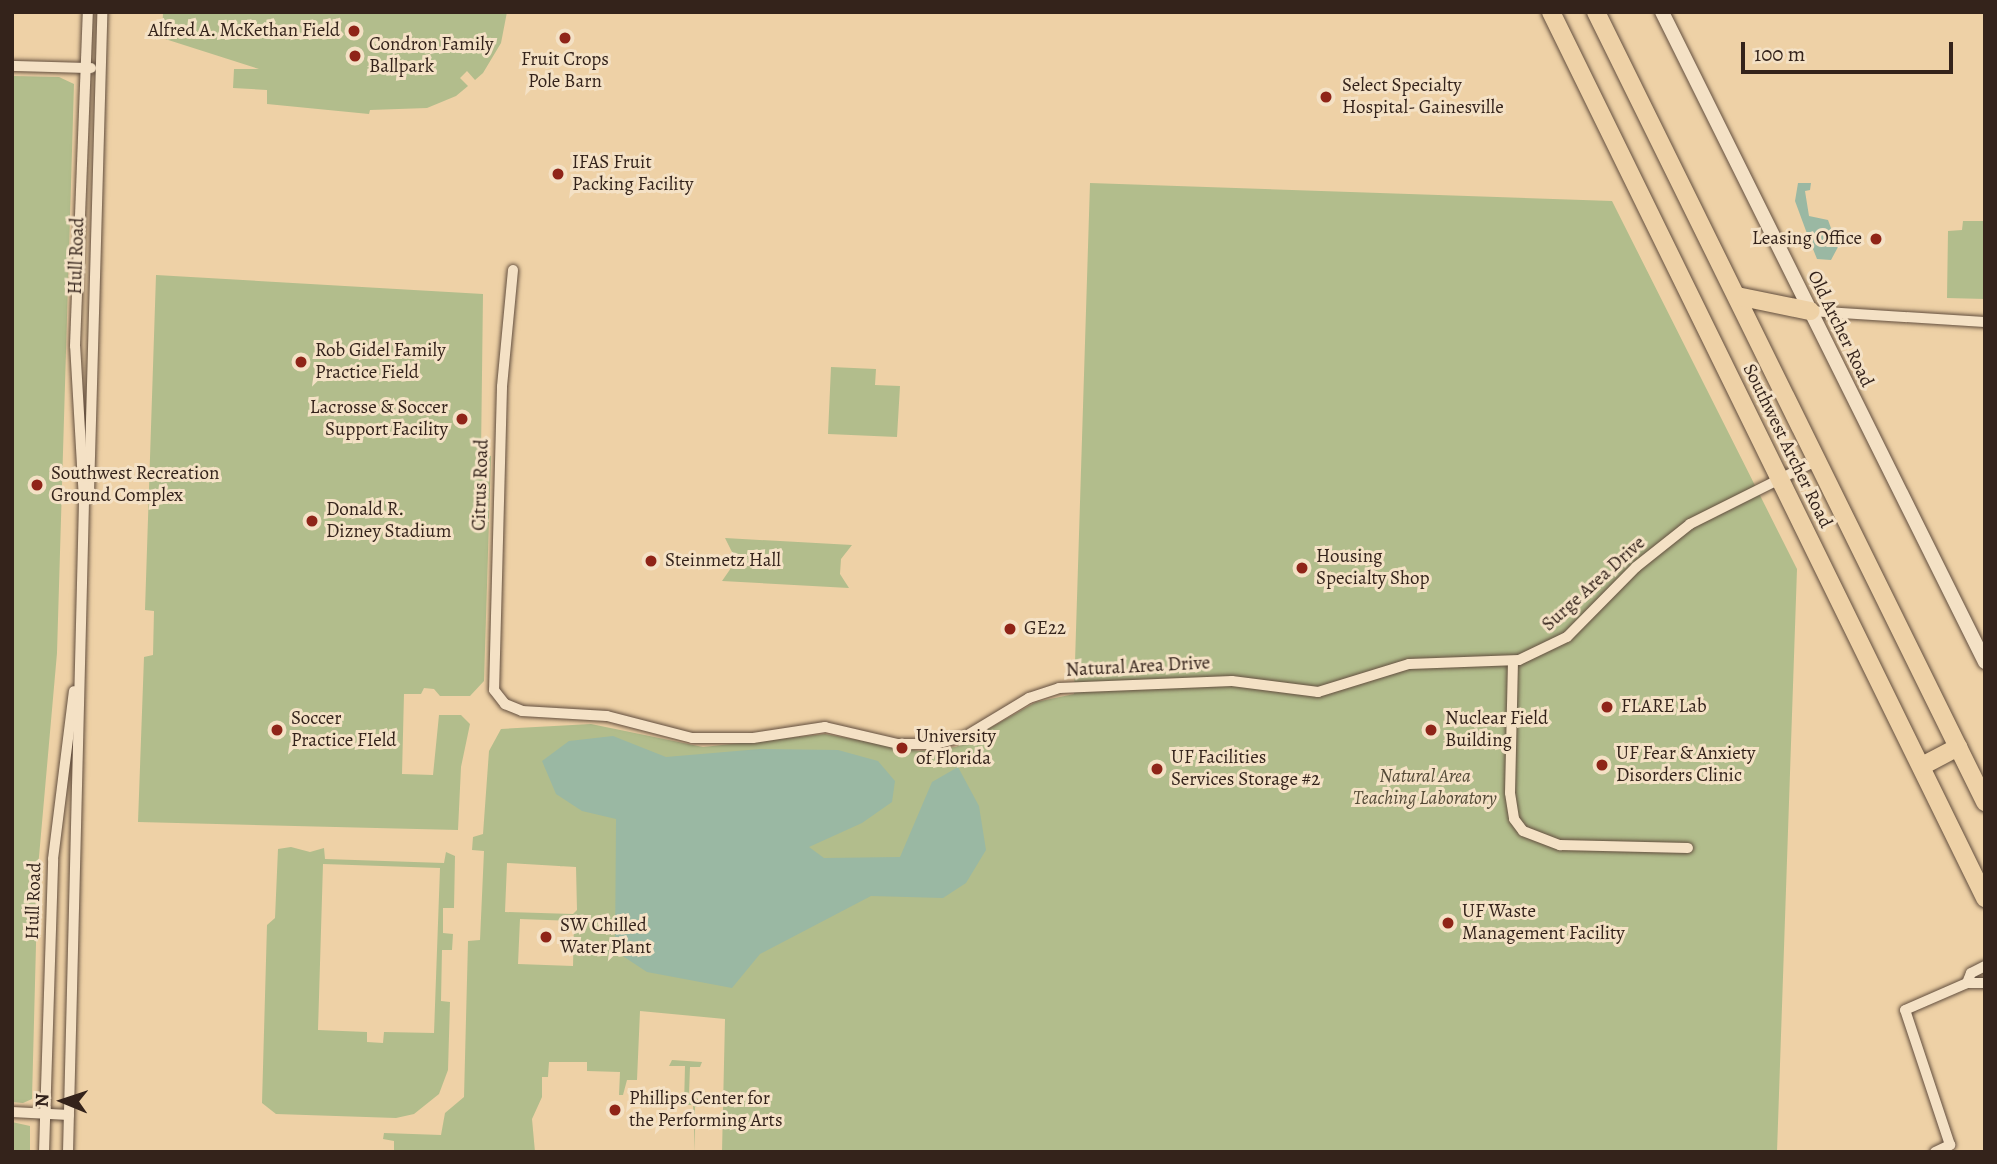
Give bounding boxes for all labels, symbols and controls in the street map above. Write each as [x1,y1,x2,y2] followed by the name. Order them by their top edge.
[148,20,340,42] place label: Alfred A. McKethan Field
[346,23,362,39] marker: Alfred A. McKethan Field
[1745,28,1957,72] scale bar
[557,30,573,46] marker: Fruit Crops Pole Barn
[369,34,493,78] place label: Condron Family Ballpark
[1754,40,1805,68] text: 100 m
[347,48,363,64] marker: Condron Family Ballpark
[521,49,609,93] place label: Fruit Crops Pole Barn
[1342,75,1504,119] place label: Select Specialty Hospital- Gainesville
[1316,87,1336,107] marker: Select Specialty Hospital- Gainesville
[572,152,693,196] place label: IFAS Fruit Packing Facility
[550,166,566,182] marker: IFAS Fruit Packing Facility
[64,217,90,295] street label: Hull Road
[1752,228,1862,250] place label: Leasing Office
[1868,231,1884,247] marker: Leasing Office
[1802,267,1878,391] street label: Old Archer Road
[315,340,446,384] place label: Rob Gidel Family Practice Field
[293,354,309,370] marker: Rob Gidel Family Practice Field
[1737,360,1837,532] street label: Southwest Archer Road
[310,397,448,441] place label: Lacrosse & Soccer Support Facility
[454,411,470,427] marker: Lacrosse & Soccer Support Facility
[468,439,494,531] street label: Citrus Road
[51,463,219,507] place label: Southwest Recreation Ground Complex
[29,477,45,493] marker: Southwest Recreation Ground Complex
[326,499,451,543] place label: Donald R. Dizney Stadium
[304,513,320,529] marker: Donald R. Dizney Stadium
[1538,532,1650,636] street label: Surge Area Drive
[1316,546,1430,590] place label: Housing Specialty Shop
[665,550,781,572] place label: Steinmetz Hall
[643,553,659,569] marker: Steinmetz Hall
[1294,560,1310,576] marker: Housing Specialty Shop
[1024,618,1066,640] place label: GE22
[1002,621,1018,637] marker: GE22
[1065,652,1211,682] street label: Natural Area Drive
[1621,696,1707,718] place label: FLARE Lab
[1599,699,1615,715] marker: FLARE Lab
[291,708,397,752] place label: Soccer Practice FIeld
[1445,708,1548,752] place label: Nuclear Field Building
[269,722,285,738] marker: Soccer Practice FIeld
[1423,722,1439,738] marker: Nuclear Field Building
[916,726,996,770] place label: University of Florida
[894,740,910,756] marker: University of Florida
[1616,743,1756,787] place label: UF Fear & Anxiety Disorders Clinic
[1171,747,1320,791] place label: UF Facilities Services Storage #2
[1594,757,1610,773] marker: UF Fear & Anxiety Disorders Clinic
[1149,761,1165,777] marker: UF Facilities Services Storage #2
[1353,766,1497,810] park label: Natural Area Teaching Laboratory
[21,862,47,940] street label: Hull Road
[1462,901,1625,945] place label: UF Waste Management Facility
[560,915,652,959] place label: SW Chilled Water Plant
[1440,915,1456,931] marker: UF Waste Management Facility
[538,929,554,945] marker: SW Chilled Water Plant
[28,1066,98,1136] north arrow
[629,1088,783,1132] place label: Phillips Center for the Performing Arts
[29,1093,55,1108] text: N
[607,1102,623,1118] marker: Phillips Center for the Performing Arts

